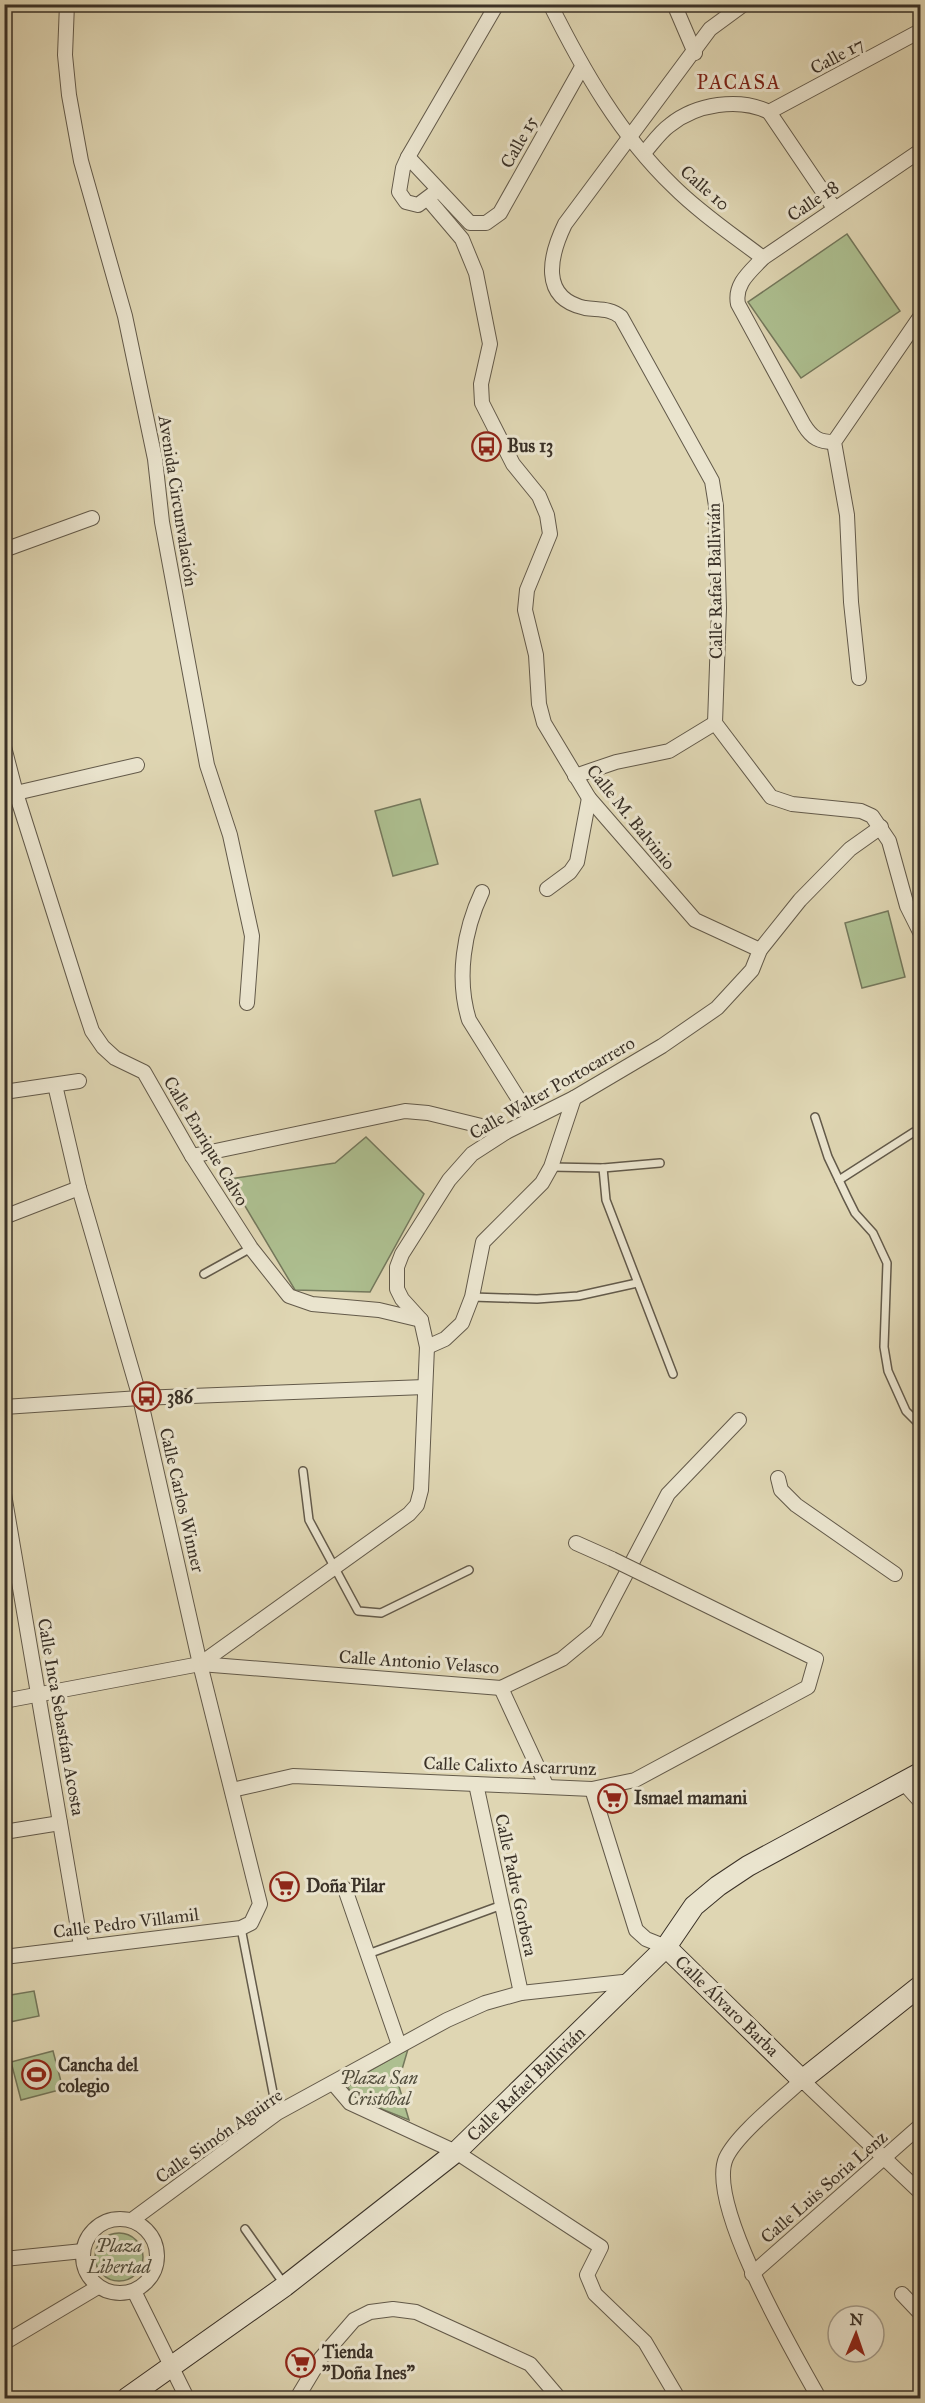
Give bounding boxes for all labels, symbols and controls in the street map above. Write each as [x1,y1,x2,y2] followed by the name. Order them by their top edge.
[806,33,868,79] street label: Calle 17
[696,70,782,94] district label: PACASA
[496,112,543,172] street label: Calle 15
[676,161,734,215] street label: Calle 10
[783,176,843,226] street label: Calle 18
[153,413,202,588] street label: Avenida Circunvalación
[470,430,502,462] bus stop icon: Bus 13
[507,435,553,458] place label: Bus 13
[703,503,727,659] street label: Calle Rafael Ballivián
[582,760,680,874] street label: Calle M. Balvinio
[465,1032,639,1144] street label: Calle Walter Portocarrero
[158,1072,253,1210] street label: Calle Enrique Calvo
[130,1381,162,1413] bus stop icon: 386
[167,1386,194,1409] place label: 386
[155,1426,209,1575] street label: Calle Carlos Winner
[33,1617,89,1818] street label: Calle Inca Sebastían Acosta
[338,1645,500,1679] street label: Calle Antonio Velasco
[423,1752,597,1780] street label: Calle Calixto Ascarrunz
[597,1782,629,1814] supermarket icon: Ismael mamani
[634,1787,748,1809] place label: Ismael mamani
[490,1812,542,1959] street label: Calle Padre Gorbera
[269,1870,301,1902] supermarket icon: Doña Pilar
[306,1875,386,1897] place label: Doña Pilar
[52,1903,200,1943] street label: Calle Pedro Villamil
[670,1949,785,2062] street label: Calle Álvaro Barba
[462,2022,590,2146] street label: Calle Rafael Ballivián
[58,2054,139,2098] place label: Cancha del colegio
[21,2059,53,2091] sports icon: Cancha del colegio
[340,2067,419,2110] park label: Plaza San Cristóbal
[151,2084,287,2189] street label: Calle Simón Aguirre
[756,2126,892,2248] street label: Calle Luis Soria Lenz
[86,2235,152,2278] park label: Plaza Libertad
[826,2304,886,2364] north arrow
[849,2310,864,2329] text: N
[321,2341,416,2384] place label: Tienda "Doña Ines"
[285,2346,317,2378] supermarket icon: Tienda "Doña Ines"

